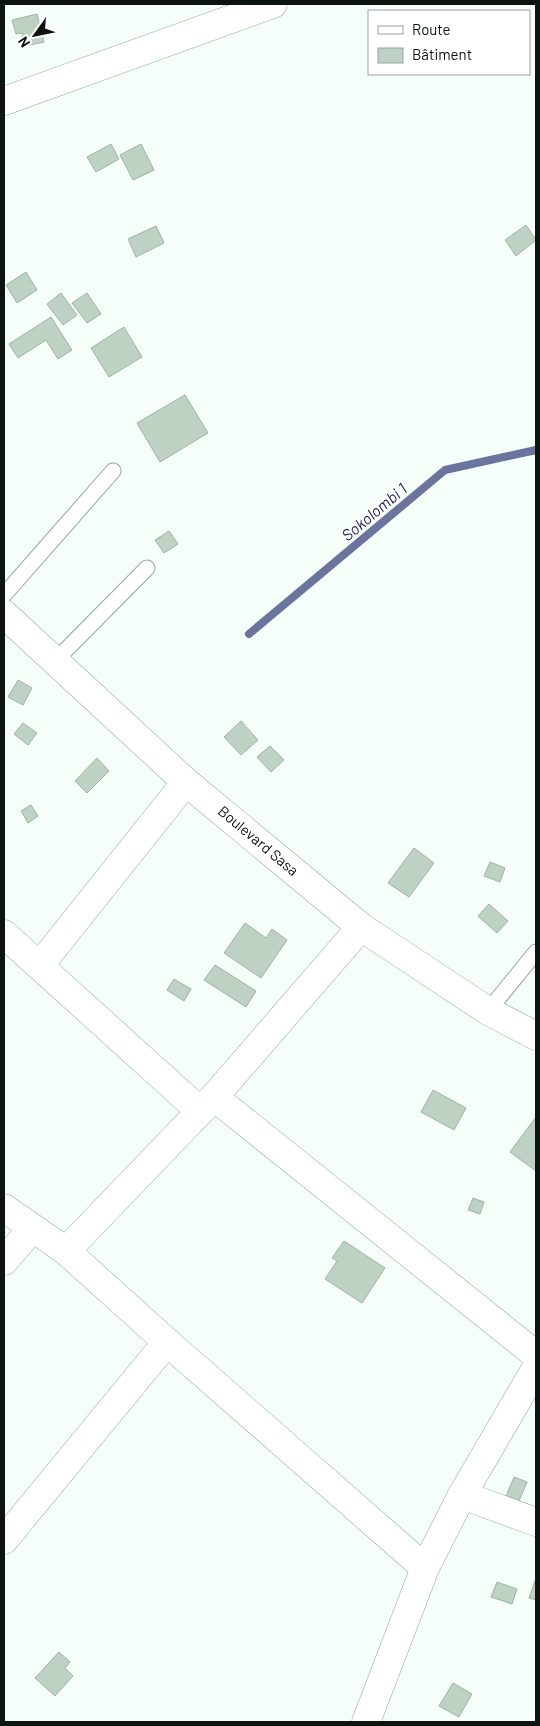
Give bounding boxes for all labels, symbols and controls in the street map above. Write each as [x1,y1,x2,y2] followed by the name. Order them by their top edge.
[10,10,60,60] north arrow
[368,10,530,75] legend
[412,20,451,38] text: Route
[14,34,33,51] text: N
[412,45,472,63] text: Bâtiment
[337,478,411,544] water label: Sokolombi 1
[215,801,302,879] street label: Boulevard Sasa

